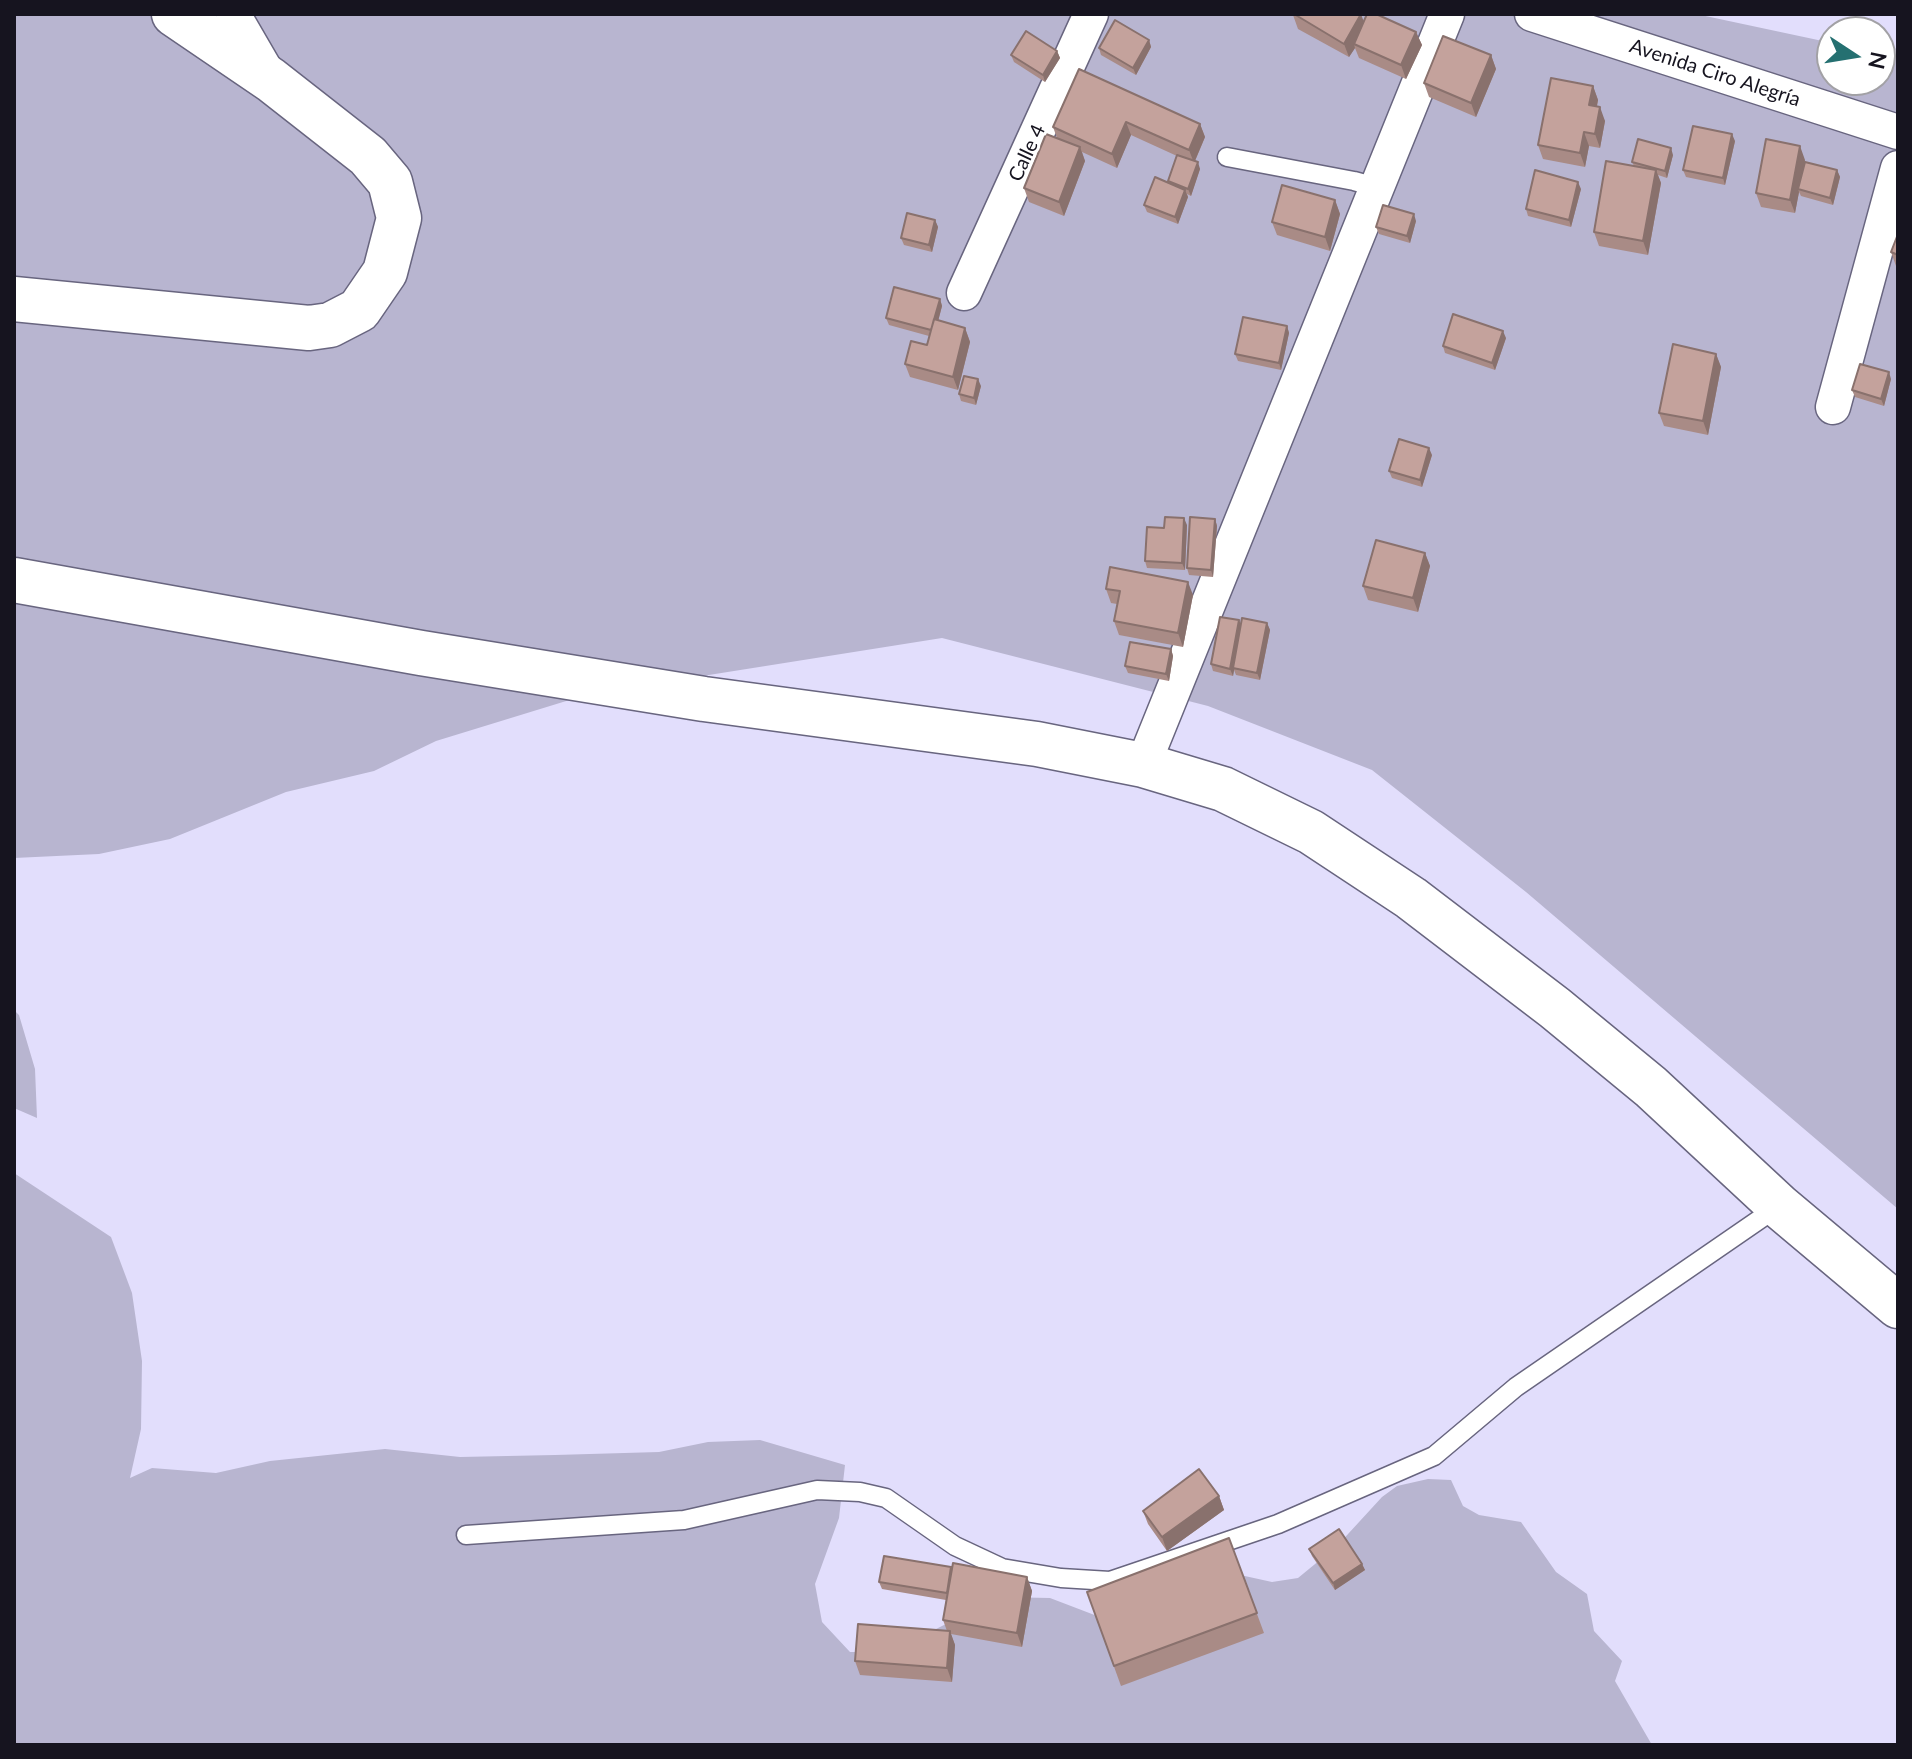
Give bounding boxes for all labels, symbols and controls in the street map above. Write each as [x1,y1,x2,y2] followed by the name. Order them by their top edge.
[1816,16,1896,96] north arrow
[1627,34,1803,112] street label: Avenida Ciro Alegría
[1863,50,1893,72] text: N
[1003,121,1051,185] street label: Calle 4

